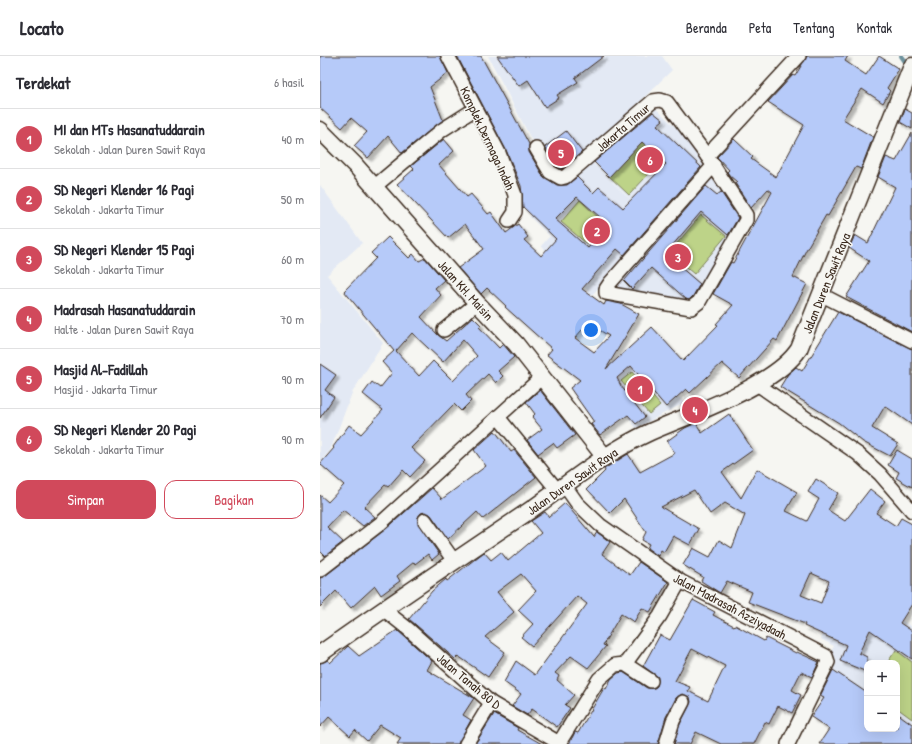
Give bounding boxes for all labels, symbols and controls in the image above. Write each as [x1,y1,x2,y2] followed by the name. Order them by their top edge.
[20,15,64,41] text: Locato
[686,18,727,37] text: Beranda
[749,18,771,37] text: Peta
[793,18,835,37] text: Tentang
[857,18,892,37] text: Kontak
[16,71,70,94] text: Terdekat
[274,73,304,91] text: 6 hasil
[456,83,520,193] street label: Komplek Dermaga Indah
[592,99,654,155] street label: Jakarta Timur
[54,119,205,140] text: MI dan MTs Hasanatuddarain
[27,130,31,148] text: 1
[281,130,304,148] text: 40 m
[548,138,574,168] pin: 5
[54,140,205,158] text: Sekolah · Jalan Duren Sawit Raya
[637,145,663,175] pin: 6
[54,179,194,200] text: SD Negeri Klender 16 Pagi
[26,190,32,208] text: 2
[281,190,304,208] text: 50 m
[54,200,164,218] text: Sekolah · Jakarta Timur
[584,216,610,246] pin: 2
[798,230,854,336] street label: Jalan Duren Sawit Raya
[54,239,195,260] text: SD Negeri Klender 15 Pagi
[665,242,691,272] pin: 3
[26,250,32,268] text: 3
[281,250,304,268] text: 60 m
[434,256,498,324] street label: Jalan KH. Maisin
[54,260,164,278] text: Sekolah · Jakarta Timur
[54,299,195,320] text: Madrasah Hasanatuddarain
[27,310,31,328] text: 4
[280,310,304,328] text: 70 m
[54,320,194,338] text: Halte · Jalan Duren Sawit Raya
[581,320,601,340] your location
[54,359,148,380] text: Masjid Al-Fadillah
[26,370,32,388] text: 5
[282,370,304,388] text: 90 m
[627,374,653,404] pin: 1
[54,380,157,398] text: Masjid · Jakarta Timur
[682,395,708,425] pin: 4
[54,419,197,440] text: SD Negeri Klender 20 Pagi
[26,430,32,448] text: 6
[282,430,304,448] text: 90 m
[54,440,164,458] text: Sekolah · Jakarta Timur
[523,443,621,519] street label: Jalan Duren Sawit Raya
[16,480,156,519] button: Simpan
[164,480,304,519] button: Bagikan
[670,569,790,644] street label: Jalan Madrasah Azziyadaah
[433,649,506,714] street label: Jalan Tanah 80 D
[864,660,900,732] map controls
[864,660,900,696] button: +
[864,696,900,732] button: −

